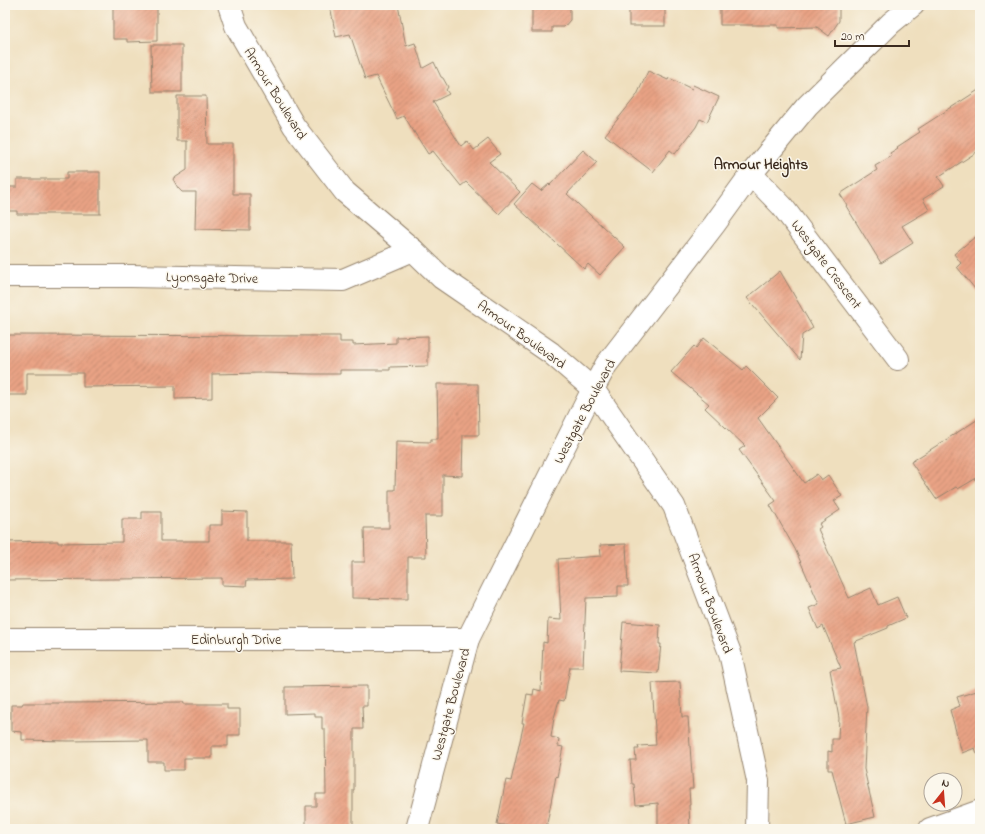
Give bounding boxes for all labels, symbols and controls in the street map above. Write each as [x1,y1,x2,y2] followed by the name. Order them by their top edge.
[835,22,909,48] scale bar
[841,28,864,46] text: 20 m
[238,44,312,144] street label: Armour Boulevard
[714,154,809,178] district label: Armour Heights
[784,216,867,315] street label: Westgate Crescent
[166,267,259,291] street label: Lyonsgate Drive
[472,296,570,375] street label: Armour Boulevard
[549,356,623,468] street label: Westgate Boulevard
[682,550,738,657] street label: Armour Boulevard
[191,630,282,652] street label: Edinburgh Drive
[426,646,478,763] street label: Westgate Boulevard
[923,772,963,812] north arrow
[940,775,952,792] text: N

